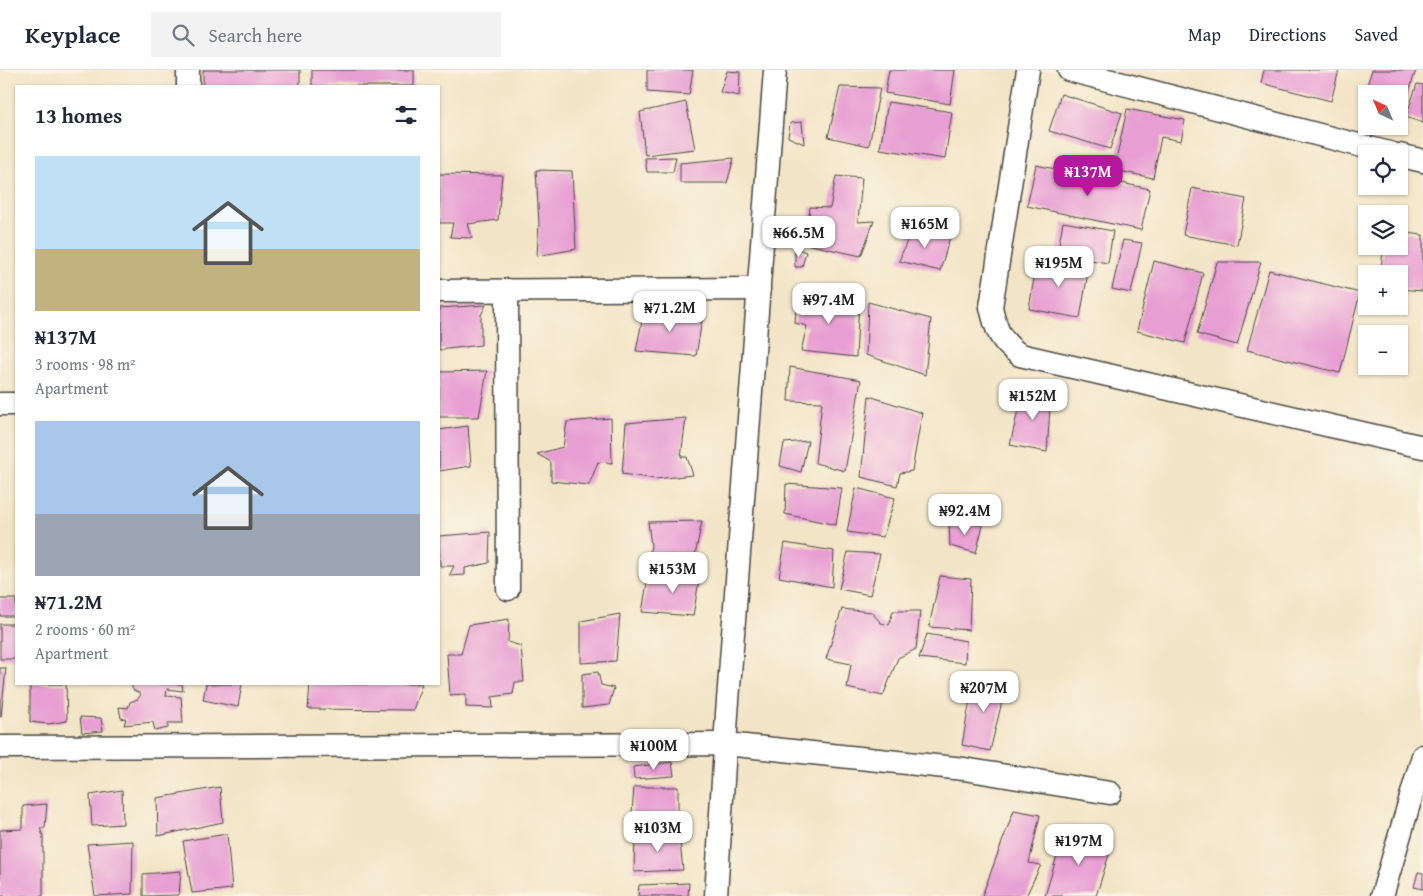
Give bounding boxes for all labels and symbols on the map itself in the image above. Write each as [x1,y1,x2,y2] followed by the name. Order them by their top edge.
[1358,85,1408,135] north arrow
[1053,154,1123,197] pin: ₦137M
[890,206,960,249] pin: ₦165M
[758,216,840,258] pin: ₦66.5M
[1024,246,1094,288] pin: ₦195M
[788,282,870,325] pin: ₦97.4M
[629,290,711,333] pin: ₦71.2M
[998,378,1068,421] pin: ₦152M
[924,494,1006,536] pin: ₦92.4M
[638,552,708,594] pin: ₦153M
[949,670,1019,713] pin: ₦207M
[619,728,689,771] pin: ₦100M
[623,810,693,853] pin: ₦103M
[1044,824,1114,866] pin: ₦197M

